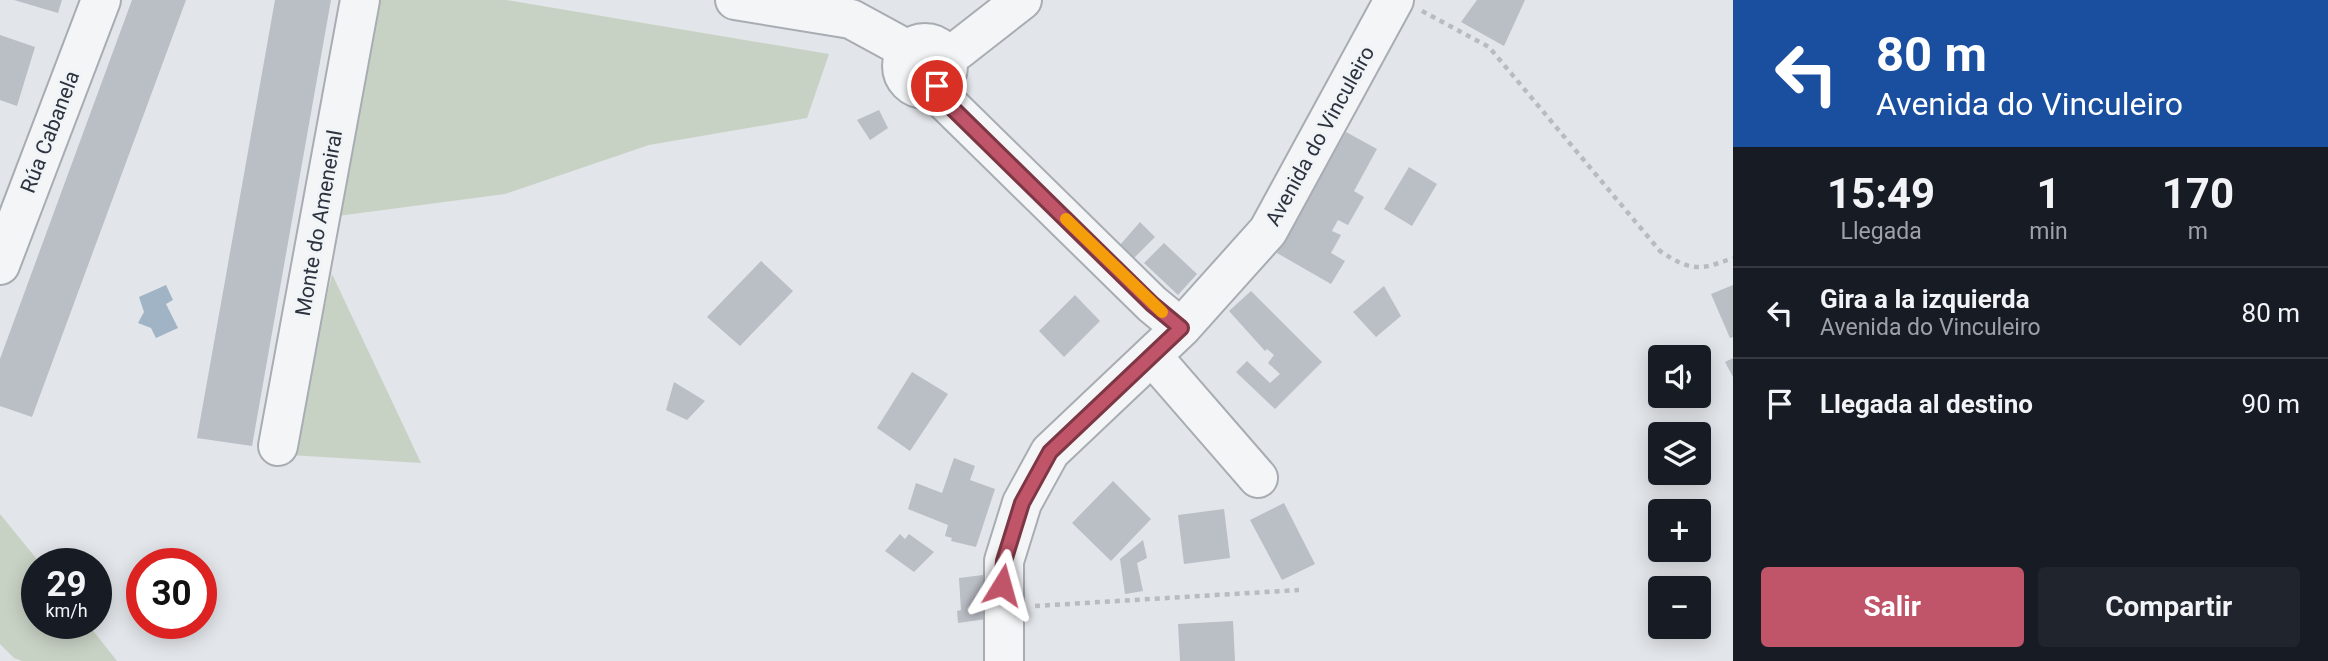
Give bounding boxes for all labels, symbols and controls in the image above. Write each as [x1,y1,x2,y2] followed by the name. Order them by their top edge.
[1876,26,1987,83] text: 80 m
[1761,28,1852,119] icon: left
[1261,42,1379,230] street label: Avenida do Vinculeiro
[907,56,967,116] pin
[918,67,956,105] icon: arrive
[16,68,84,196] street label: Rúa Cabanela
[1876,85,2183,123] text: Avenida do Vinculeiro
[291,128,347,318] street label: Monte do Ameneiral
[1827,169,1935,218] text: 15:49
[2036,169,2061,218] text: 1
[2162,169,2234,218] text: 170
[1841,218,1922,245] text: Llegada
[2029,218,2068,245] text: min
[2188,218,2208,245] text: m
[1820,284,2030,314] text: Gira a la izquierda
[1761,294,1799,332] icon: left
[2242,298,2300,328] text: 80 m
[1820,314,2041,341] text: Avenida do Vinculeiro
[1648,345,1711,639] map controls
[1648,345,1711,408] button: sound
[1761,385,1799,423] icon: arrive
[1820,389,2033,419] text: Llegada al destino
[2242,389,2300,419] text: 90 m
[1648,422,1711,485] button: layers
[1648,499,1711,562] button: +
[126,548,217,639] speed limit sign: 30
[965,548,1039,622] position arrow
[46,564,87,605] text: 29
[1761,567,2024,647] button: Salir
[2038,567,2300,647] button: Compartir
[1648,576,1711,639] button: −
[45,600,88,621] text: km/h

